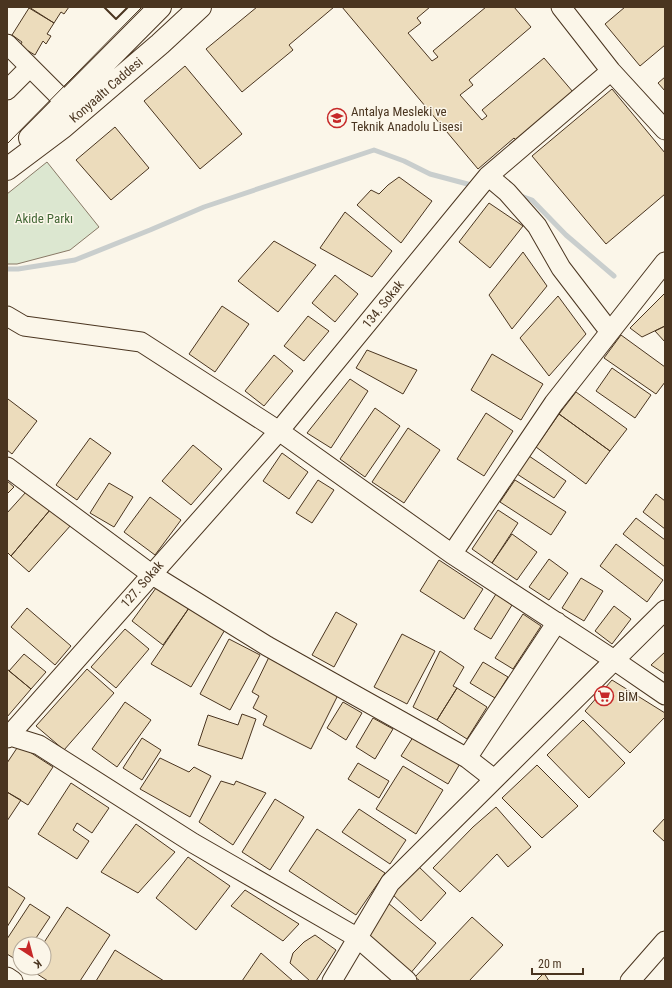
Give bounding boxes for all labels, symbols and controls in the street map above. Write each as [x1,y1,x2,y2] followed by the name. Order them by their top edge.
[66,54,146,126] street label: Konyaaltı Caddesi
[351,104,463,134] place label: Antalya Mesleki ve Teknik Anadolu Lisesi
[326,107,348,129] school or university icon: Antalya Mesleki ve Teknik Anadolu Lisesi
[15,211,73,226] park label: Akide Parkı
[359,277,407,331] street label: 134. Sokak
[118,558,166,610] street label: 127. Sokak
[593,685,615,707] supermarket icon: BİM
[618,689,638,704] place label: BİM
[12,936,52,976] north arrow
[532,950,583,976] scale bar
[31,957,44,971] text: K
[538,957,562,971] text: 20 m

